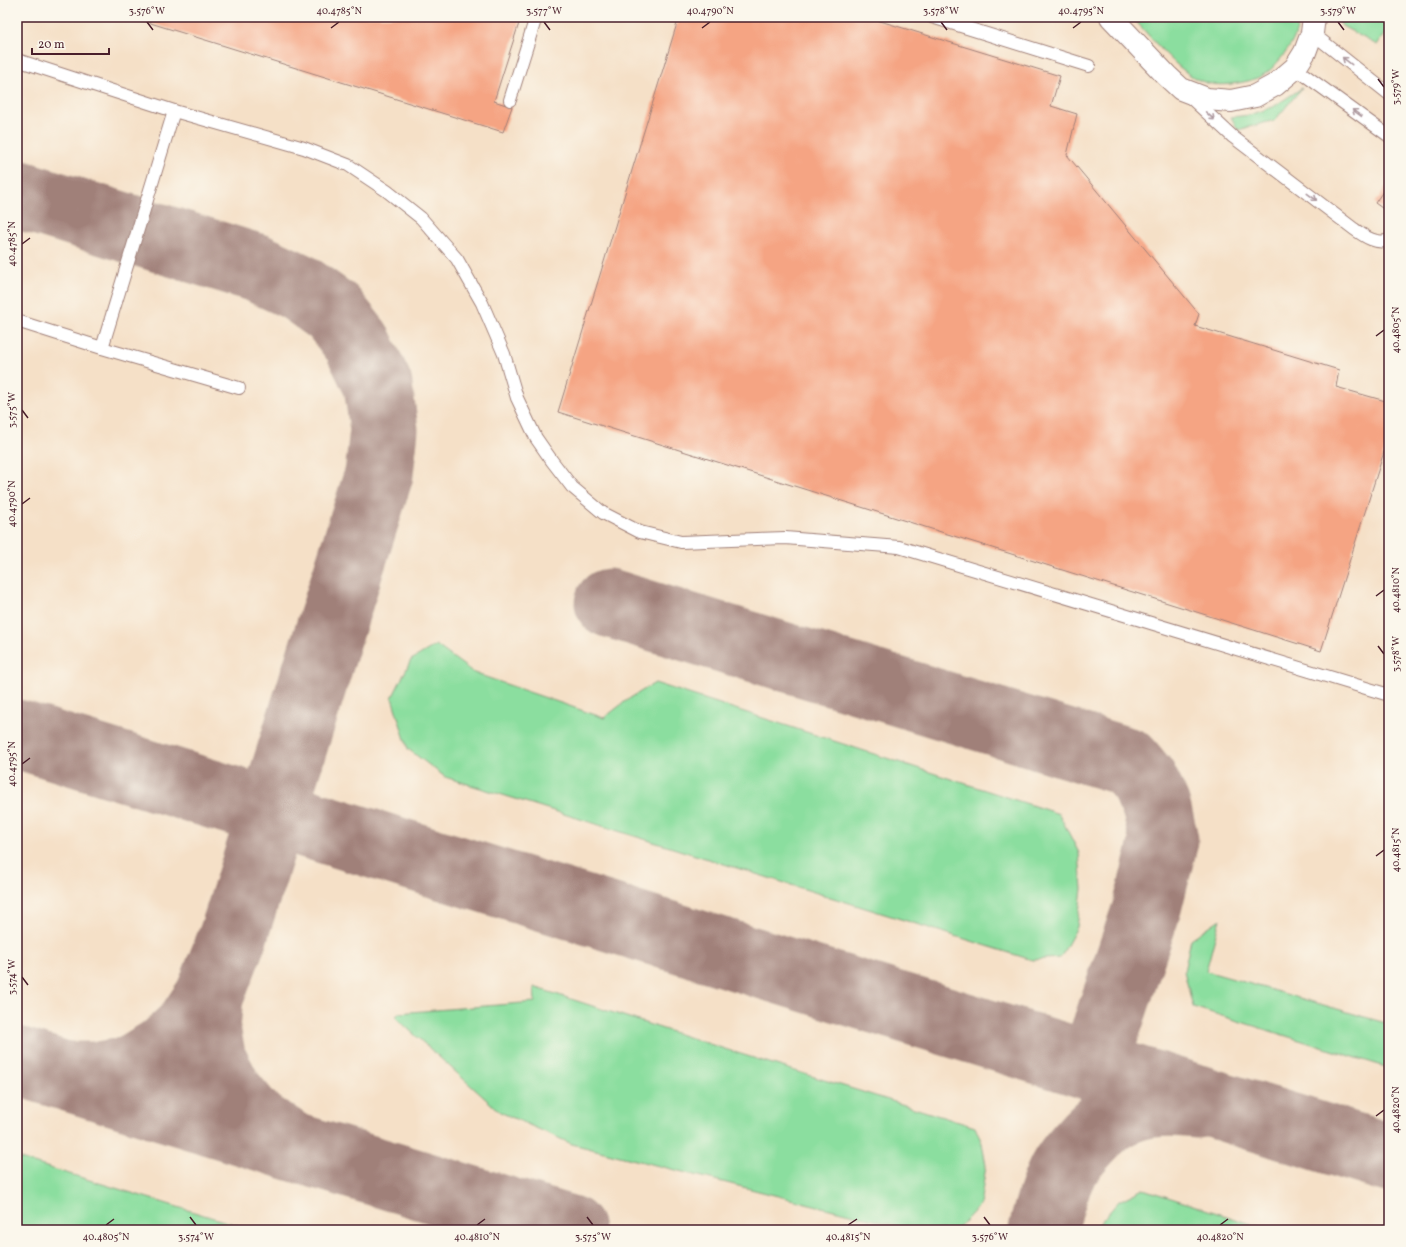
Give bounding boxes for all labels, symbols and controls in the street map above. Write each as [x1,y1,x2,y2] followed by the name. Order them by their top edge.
[129,4,165,18] text: 3.576°W
[316,4,362,18] text: 40.4785°N
[526,4,562,18] text: 3.577°W
[686,4,734,18] text: 40.4790°N
[923,4,959,18] text: 3.578°W
[1058,4,1105,18] text: 40.4795°N
[1320,4,1356,18] text: 3.579°W
[32,30,109,56] scale bar
[38,37,65,53] text: 20 m
[1342,57,1353,65] one-way arrow
[1389,69,1403,105] text: 3.579°W
[1352,109,1363,117] one-way arrow
[1205,111,1215,120] one-way arrow
[1306,192,1317,201] one-way arrow
[5,221,19,267] text: 40.4785°N
[1389,306,1403,353] text: 40.4805°N
[5,392,19,428] text: 3.575°W
[5,480,19,528] text: 40.4790°N
[1389,567,1403,613] text: 40.4810°N
[1389,636,1403,672] text: 3.578°W
[5,740,19,787] text: 40.4795°N
[1389,827,1403,872] text: 40.4815°N
[5,959,19,995] text: 3.574°W
[1389,1086,1403,1134] text: 40.4820°N
[83,1230,130,1244] text: 40.4805°N
[178,1230,214,1244] text: 3.574°W
[454,1230,500,1244] text: 40.4810°N
[575,1230,611,1244] text: 3.575°W
[826,1230,871,1244] text: 40.4815°N
[972,1230,1008,1244] text: 3.576°W
[1196,1230,1244,1244] text: 40.4820°N

